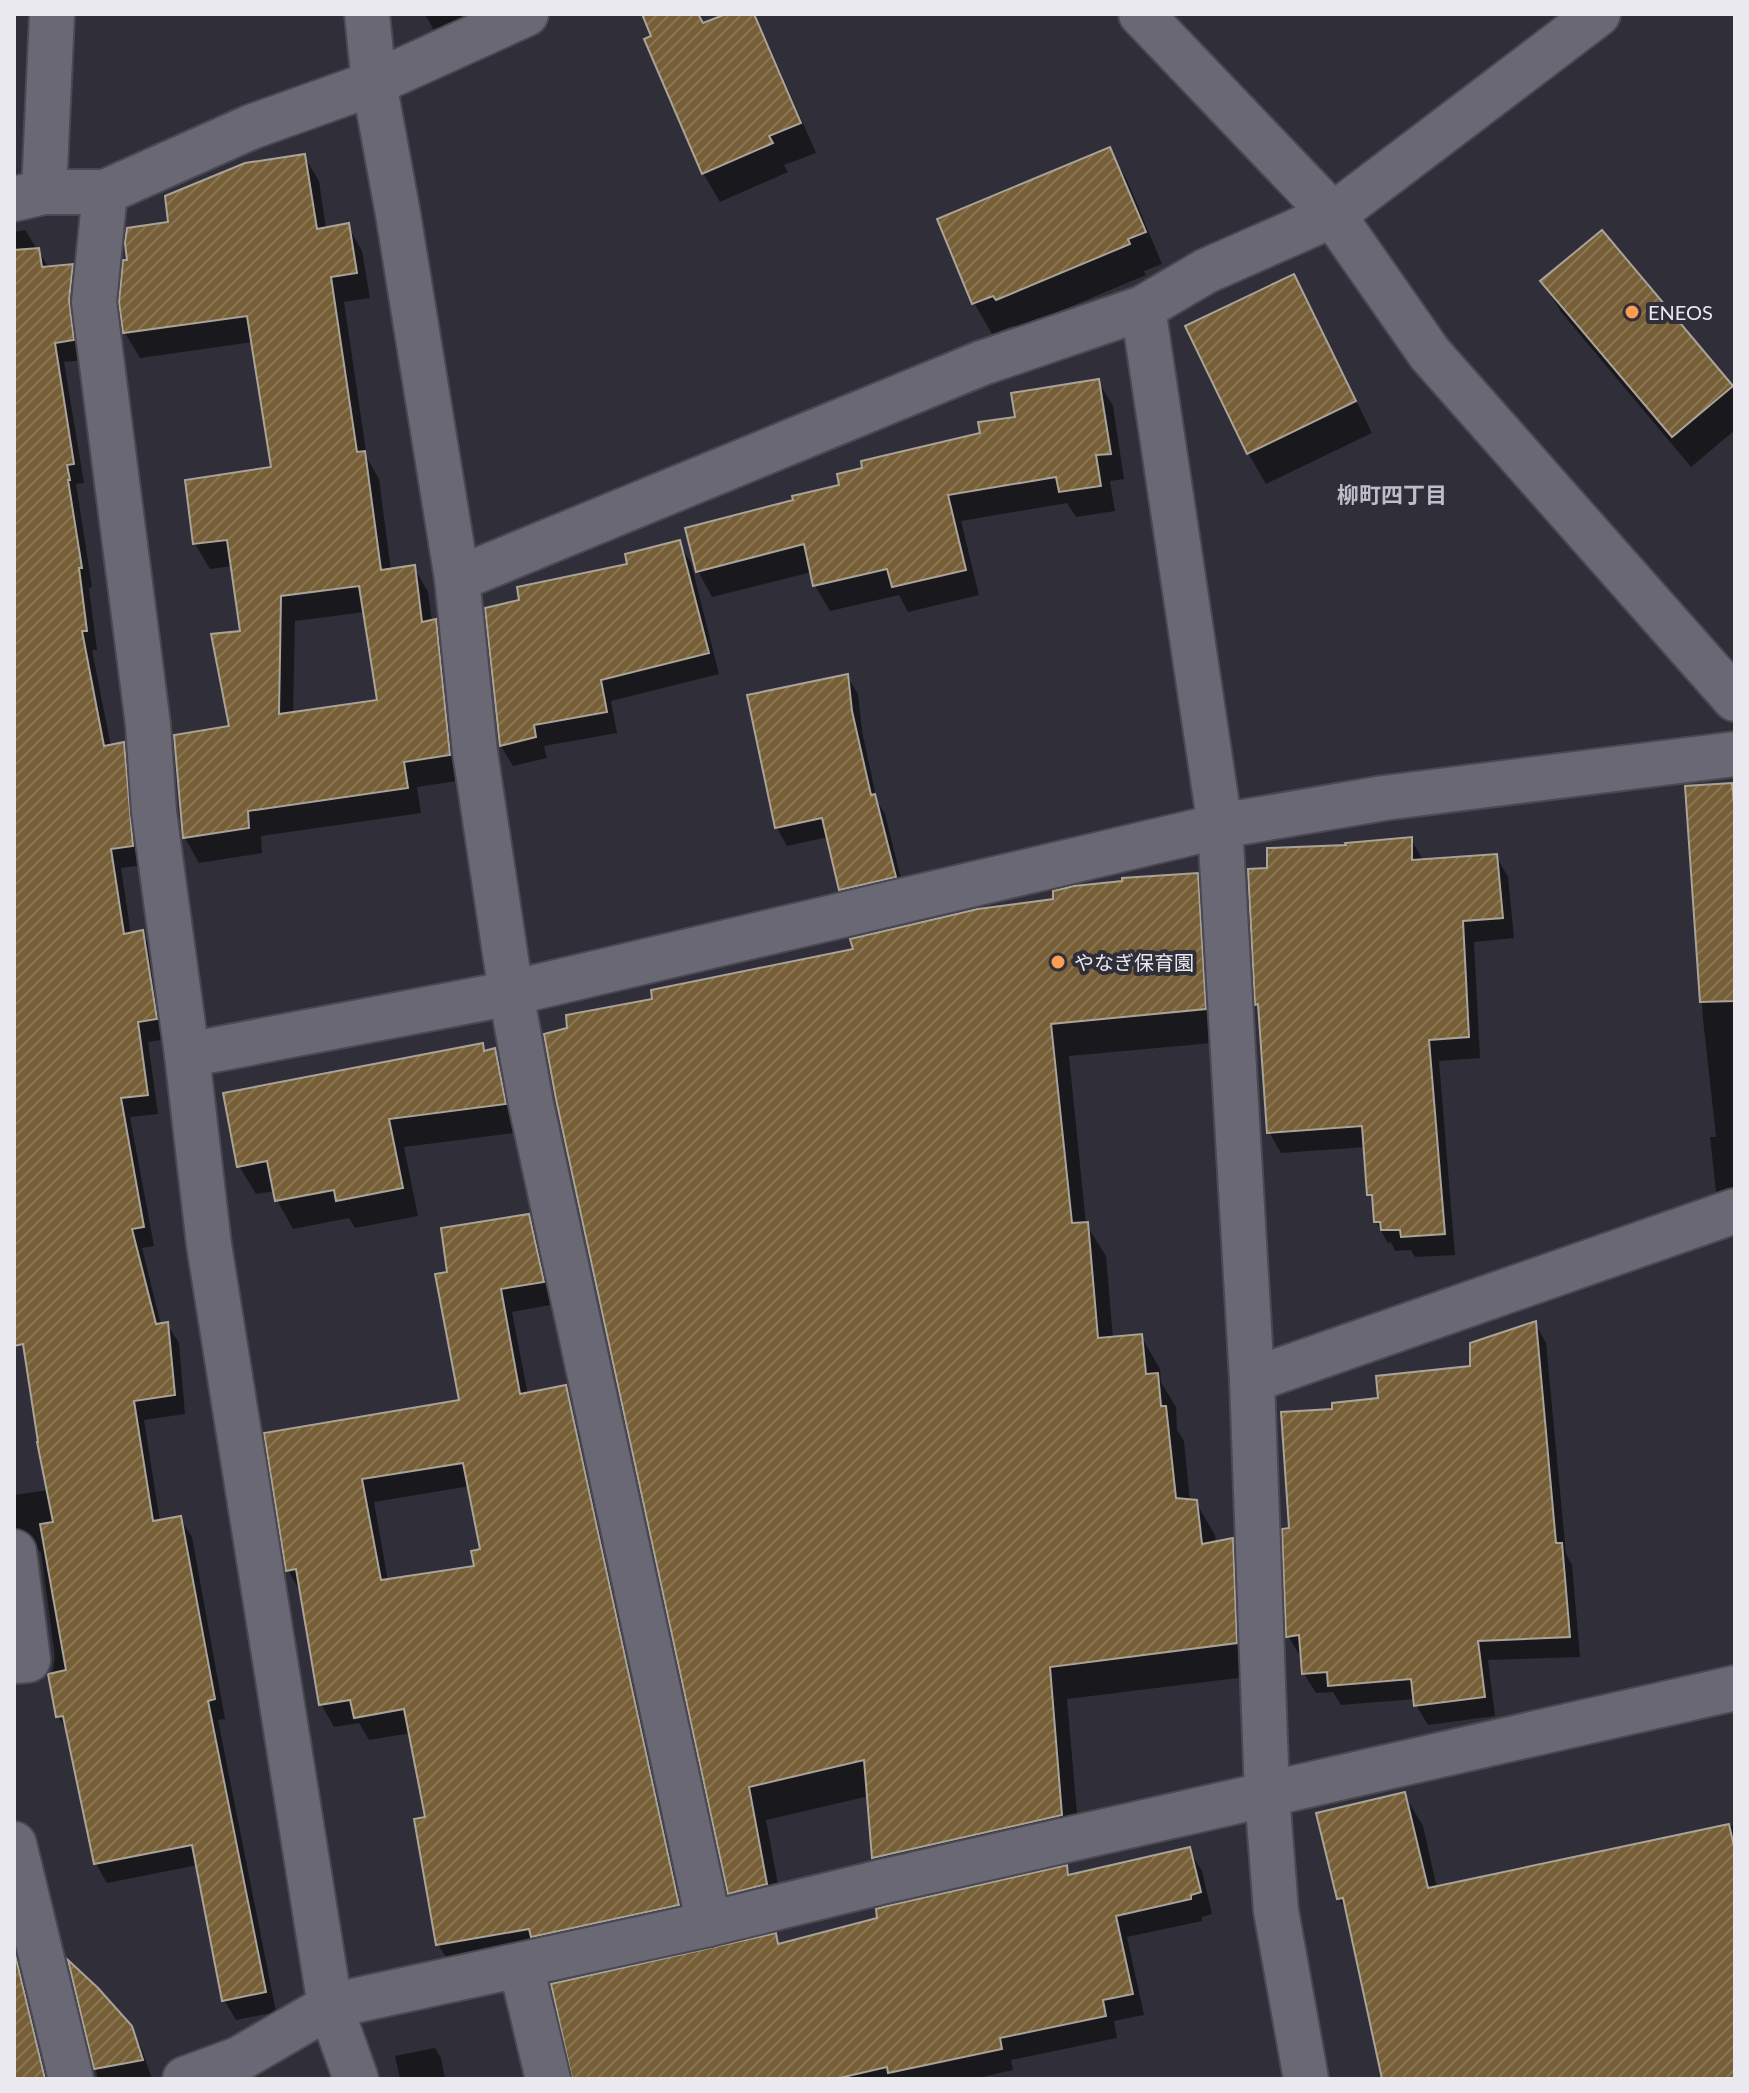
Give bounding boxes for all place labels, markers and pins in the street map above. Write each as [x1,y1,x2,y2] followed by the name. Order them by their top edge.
[1648,300,1713,324] place label: ENEOS
[1623,303,1641,321] marker: ENEOS
[1074,950,1194,974] place label: やなぎ保育園
[1049,953,1067,971] marker: やなぎ保育園

